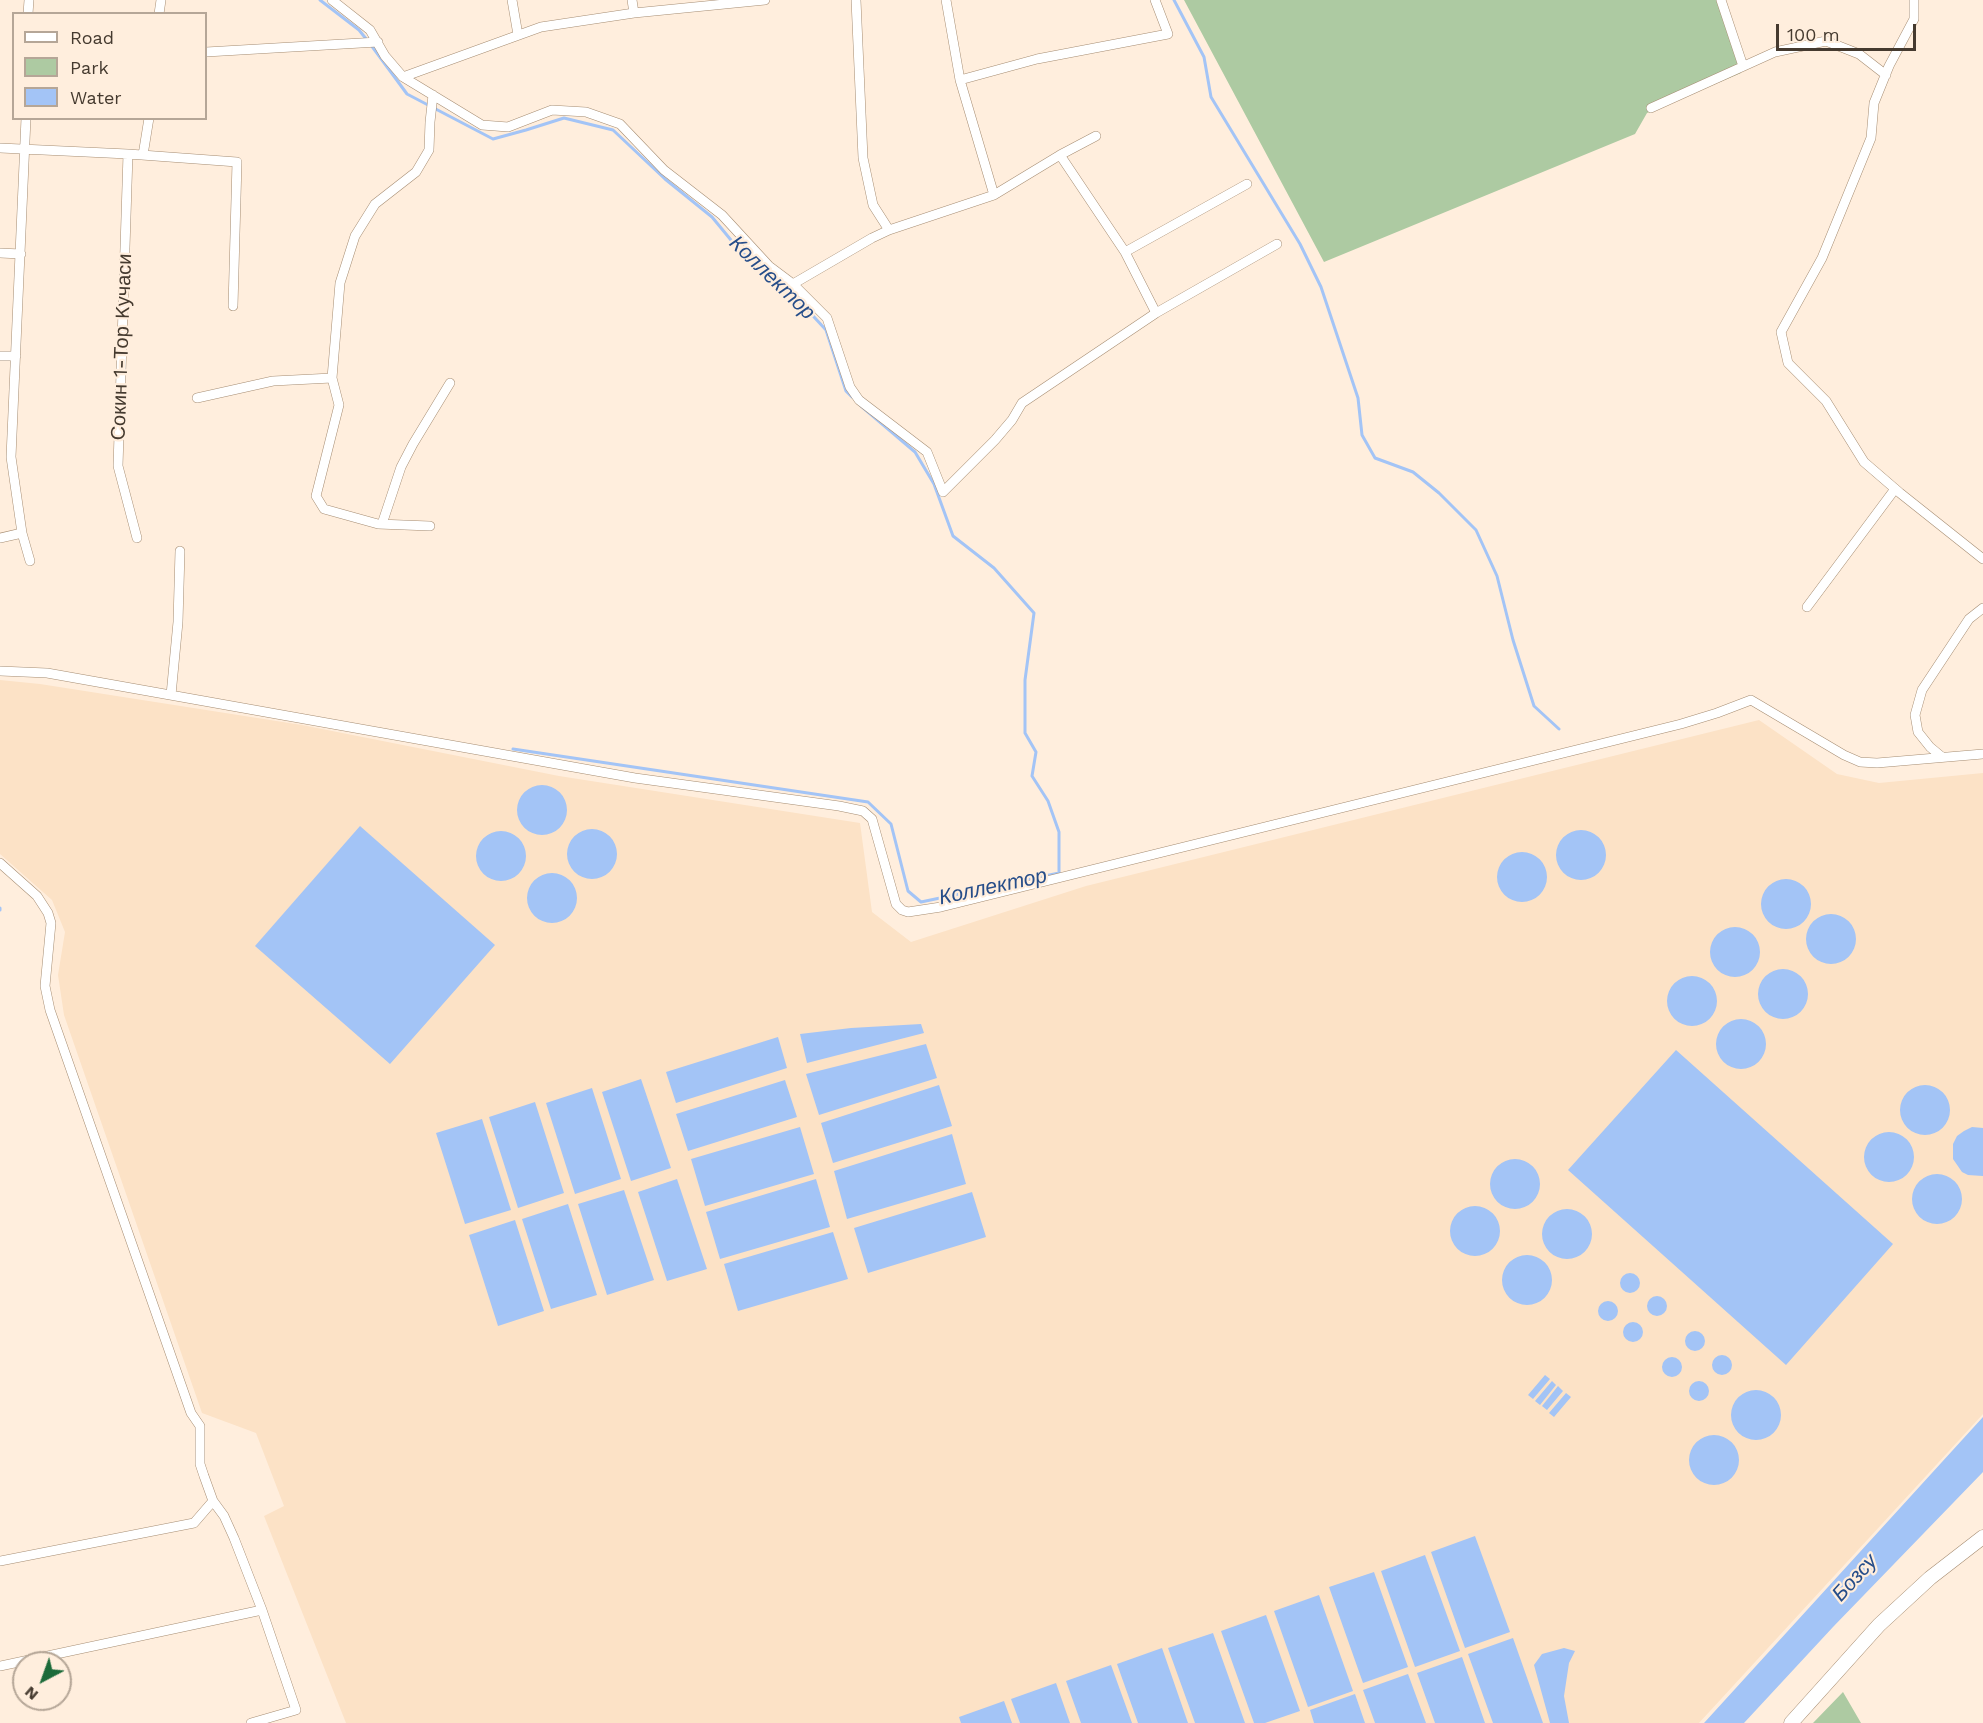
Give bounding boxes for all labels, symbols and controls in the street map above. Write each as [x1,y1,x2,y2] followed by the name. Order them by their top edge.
[12,12,207,120] legend
[1779,12,1918,50] scale bar
[1787,24,1840,45] text: 100 m
[70,27,114,48] text: Road
[70,57,109,78] text: Park
[70,87,122,108] text: Water
[724,231,820,325] water label: Коллектор
[107,253,137,441] street label: Сокин 1-Тор Kучаси
[937,863,1049,911] water label: Коллектор
[1827,1549,1883,1607] water label: Бозсу
[12,1651,72,1711] north arrow
[20,1682,42,1705] text: N

